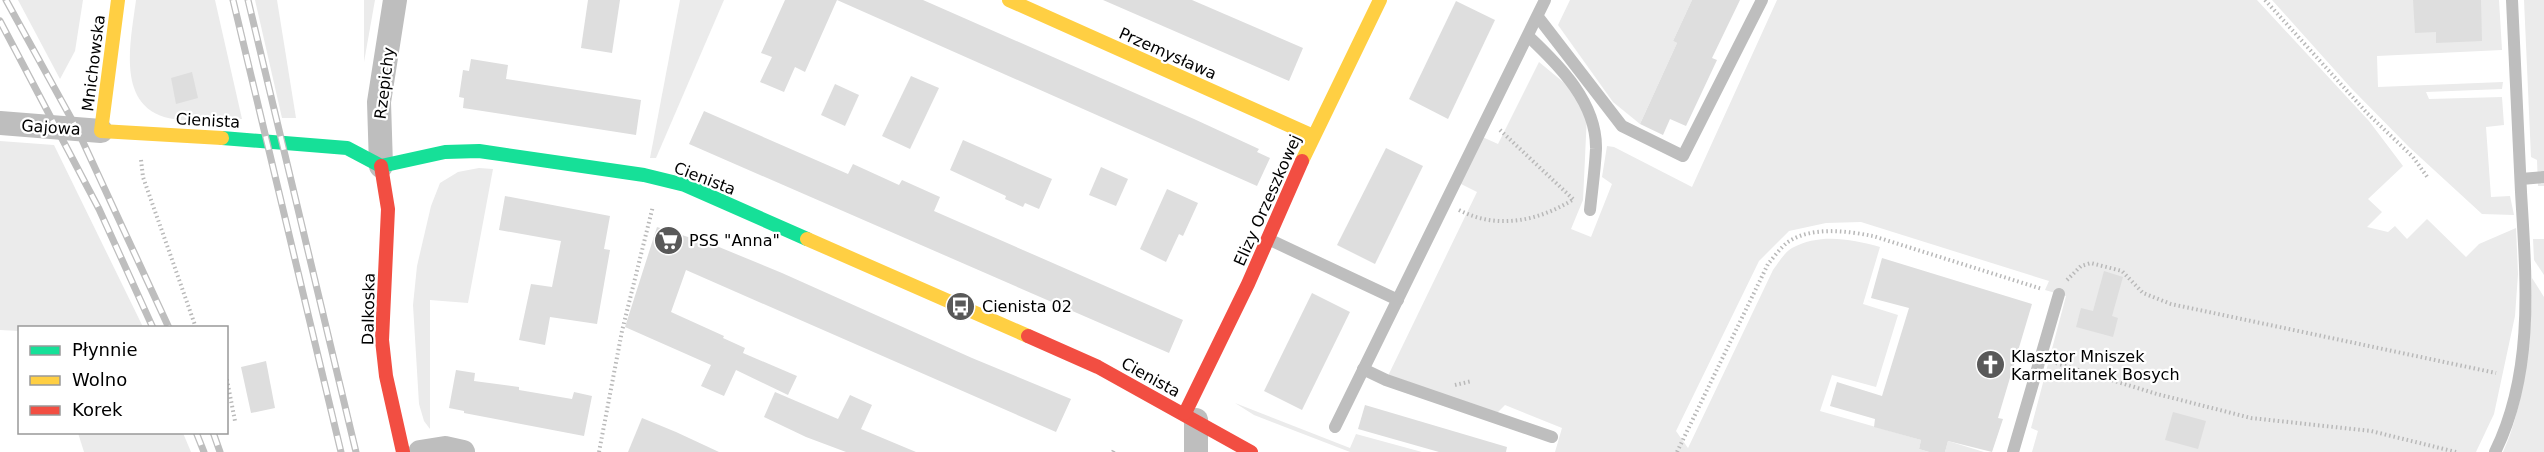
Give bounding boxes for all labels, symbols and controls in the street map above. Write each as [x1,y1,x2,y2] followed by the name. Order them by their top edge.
[78,14,109,113] street label: Mnichowska
[1116,23,1220,83] street label: Przemysława
[371,46,398,120] street label: Rzepichy
[175,109,241,132] street label: Cienista
[21,116,81,139] street label: Gajowa
[1230,131,1305,269] street label: Elizy Orzeszkowej
[671,158,738,199] street label: Cienista
[652,224,684,256] supermarket icon: PSS "Anna"
[689,231,780,250] place label: PSS "Anna"
[358,273,379,345] street label: Dalkoska
[945,290,977,322] bus stop icon: Cienista 02
[982,297,1072,316] place label: Cienista 02
[18,326,228,434] legend
[72,339,138,360] text: Płynnie
[2011,347,2180,384] place label: Klasztor Mniszek Karmelitanek Bosych
[1974,349,2006,381] church icon: Klasztor Mniszek Karmelitanek Bosych
[1118,354,1184,401] street label: Cienista
[72,369,127,390] text: Wolno
[72,399,123,420] text: Korek

